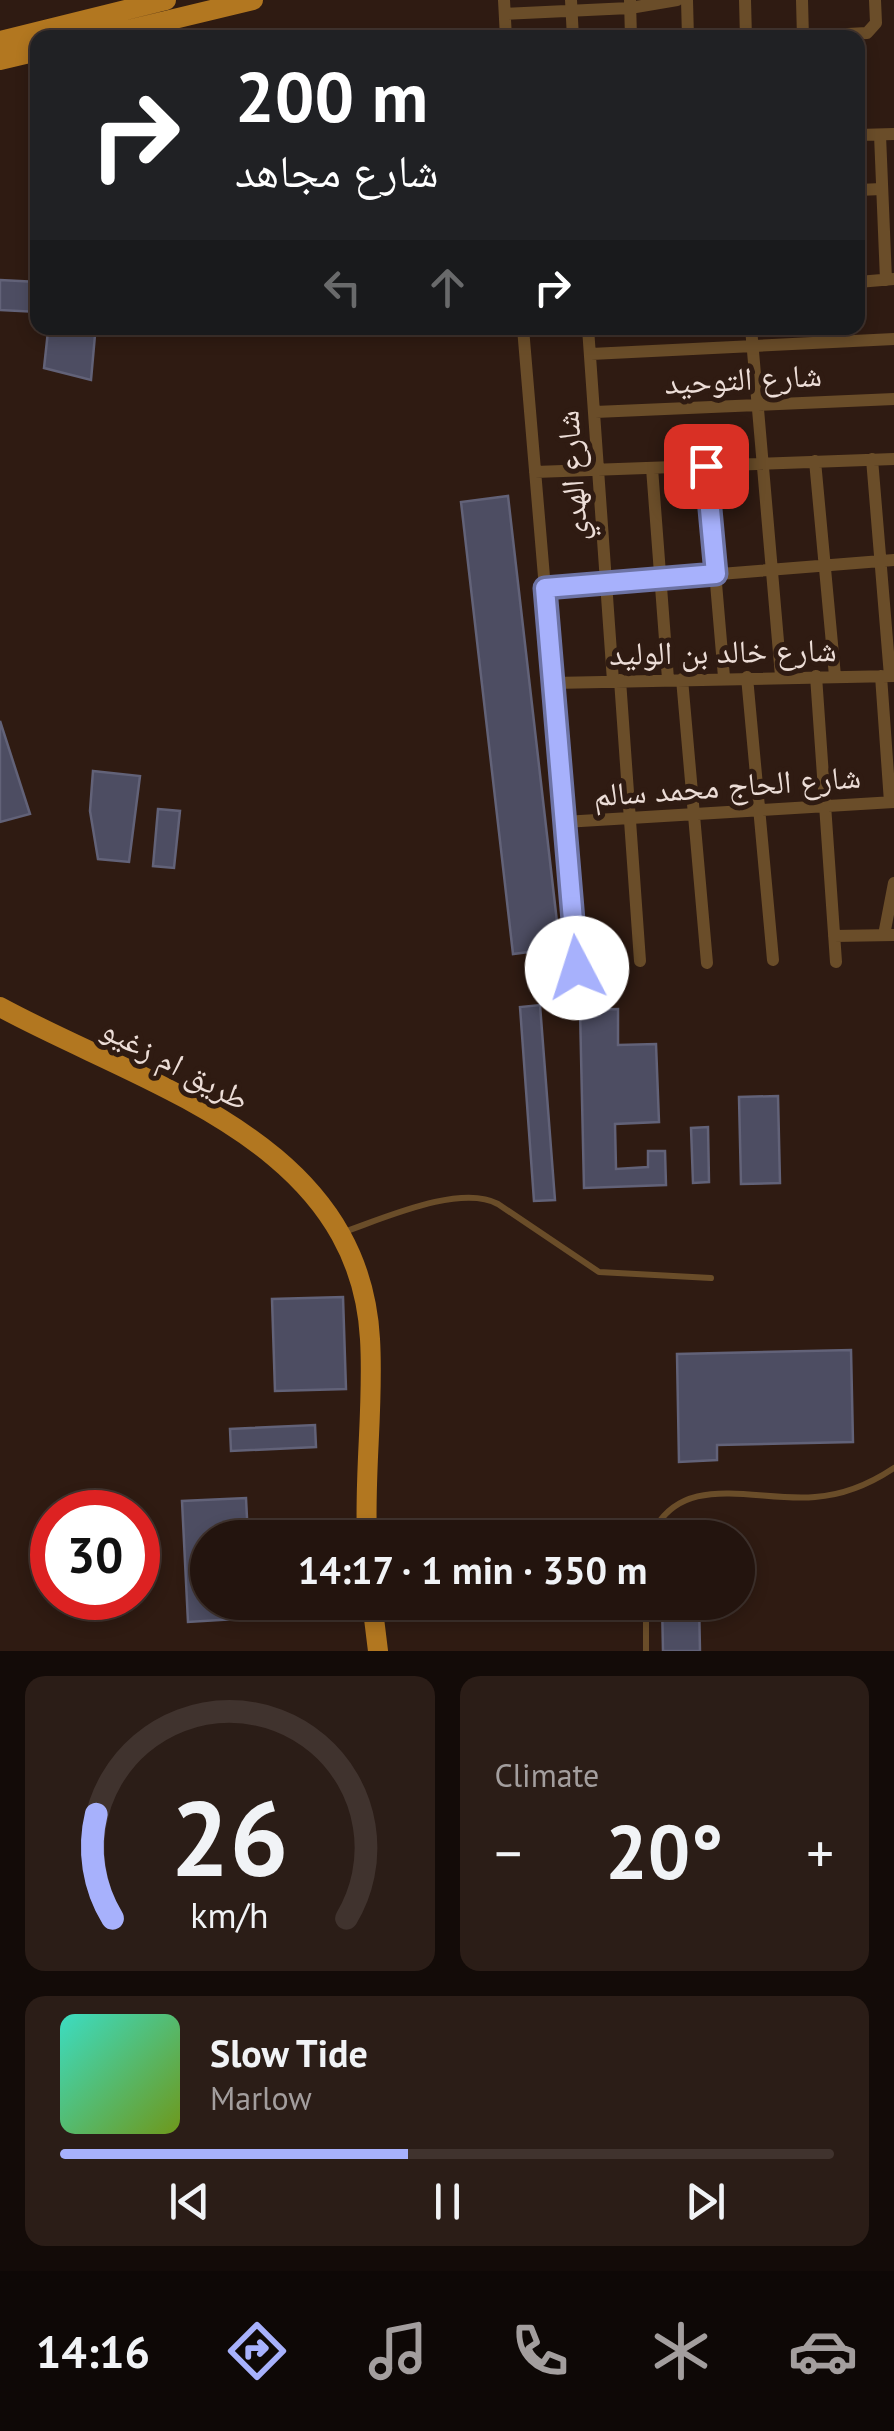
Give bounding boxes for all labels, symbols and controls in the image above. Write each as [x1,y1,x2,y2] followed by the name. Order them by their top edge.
[235,51,428,141] text: 200 m
[70,70,200,200] icon: right
[235,141,439,199] text: شارع مجاهد
[315,260,370,315] icon: left
[420,260,475,315] icon: ahead
[525,260,580,315] icon: right
[663,353,823,403] street label: شارع التوحيد
[545,409,602,543] street label: شارع الهدي
[664,424,749,509] pin
[679,439,734,494] icon: arrive
[609,628,837,674] street label: شارع خالد بن الوليد
[592,755,862,816] street label: شارع الحاج محمد سالم
[525,916,629,1020] position arrow
[95,1007,257,1120] street label: طريق ام زغيو
[30,1490,160,1620] speed limit sign: 30
[298,1545,647,1594] text: 14:17 · 1 min · 350 m
[495,1754,599,1796] text: Climate
[171,1770,289,1905] text: 26
[605,1803,723,1900] text: 20°
[495,1817,522,1888] text: −
[806,1817,834,1888] text: +
[191,1892,269,1938] text: km/h
[210,2028,368,2077] text: Slow Tide
[210,2077,312,2119] text: Marlow
[162,2174,217,2229] icon: previous
[420,2174,475,2229] icon: pause
[678,2174,733,2229] icon: next
[222,2316,292,2386] icon: directions
[363,2316,433,2386] icon: music
[505,2316,575,2386] icon: phone
[646,2316,716,2386] icon: climate
[788,2316,858,2386] icon: car
[36,2322,150,2380] text: 14:16

